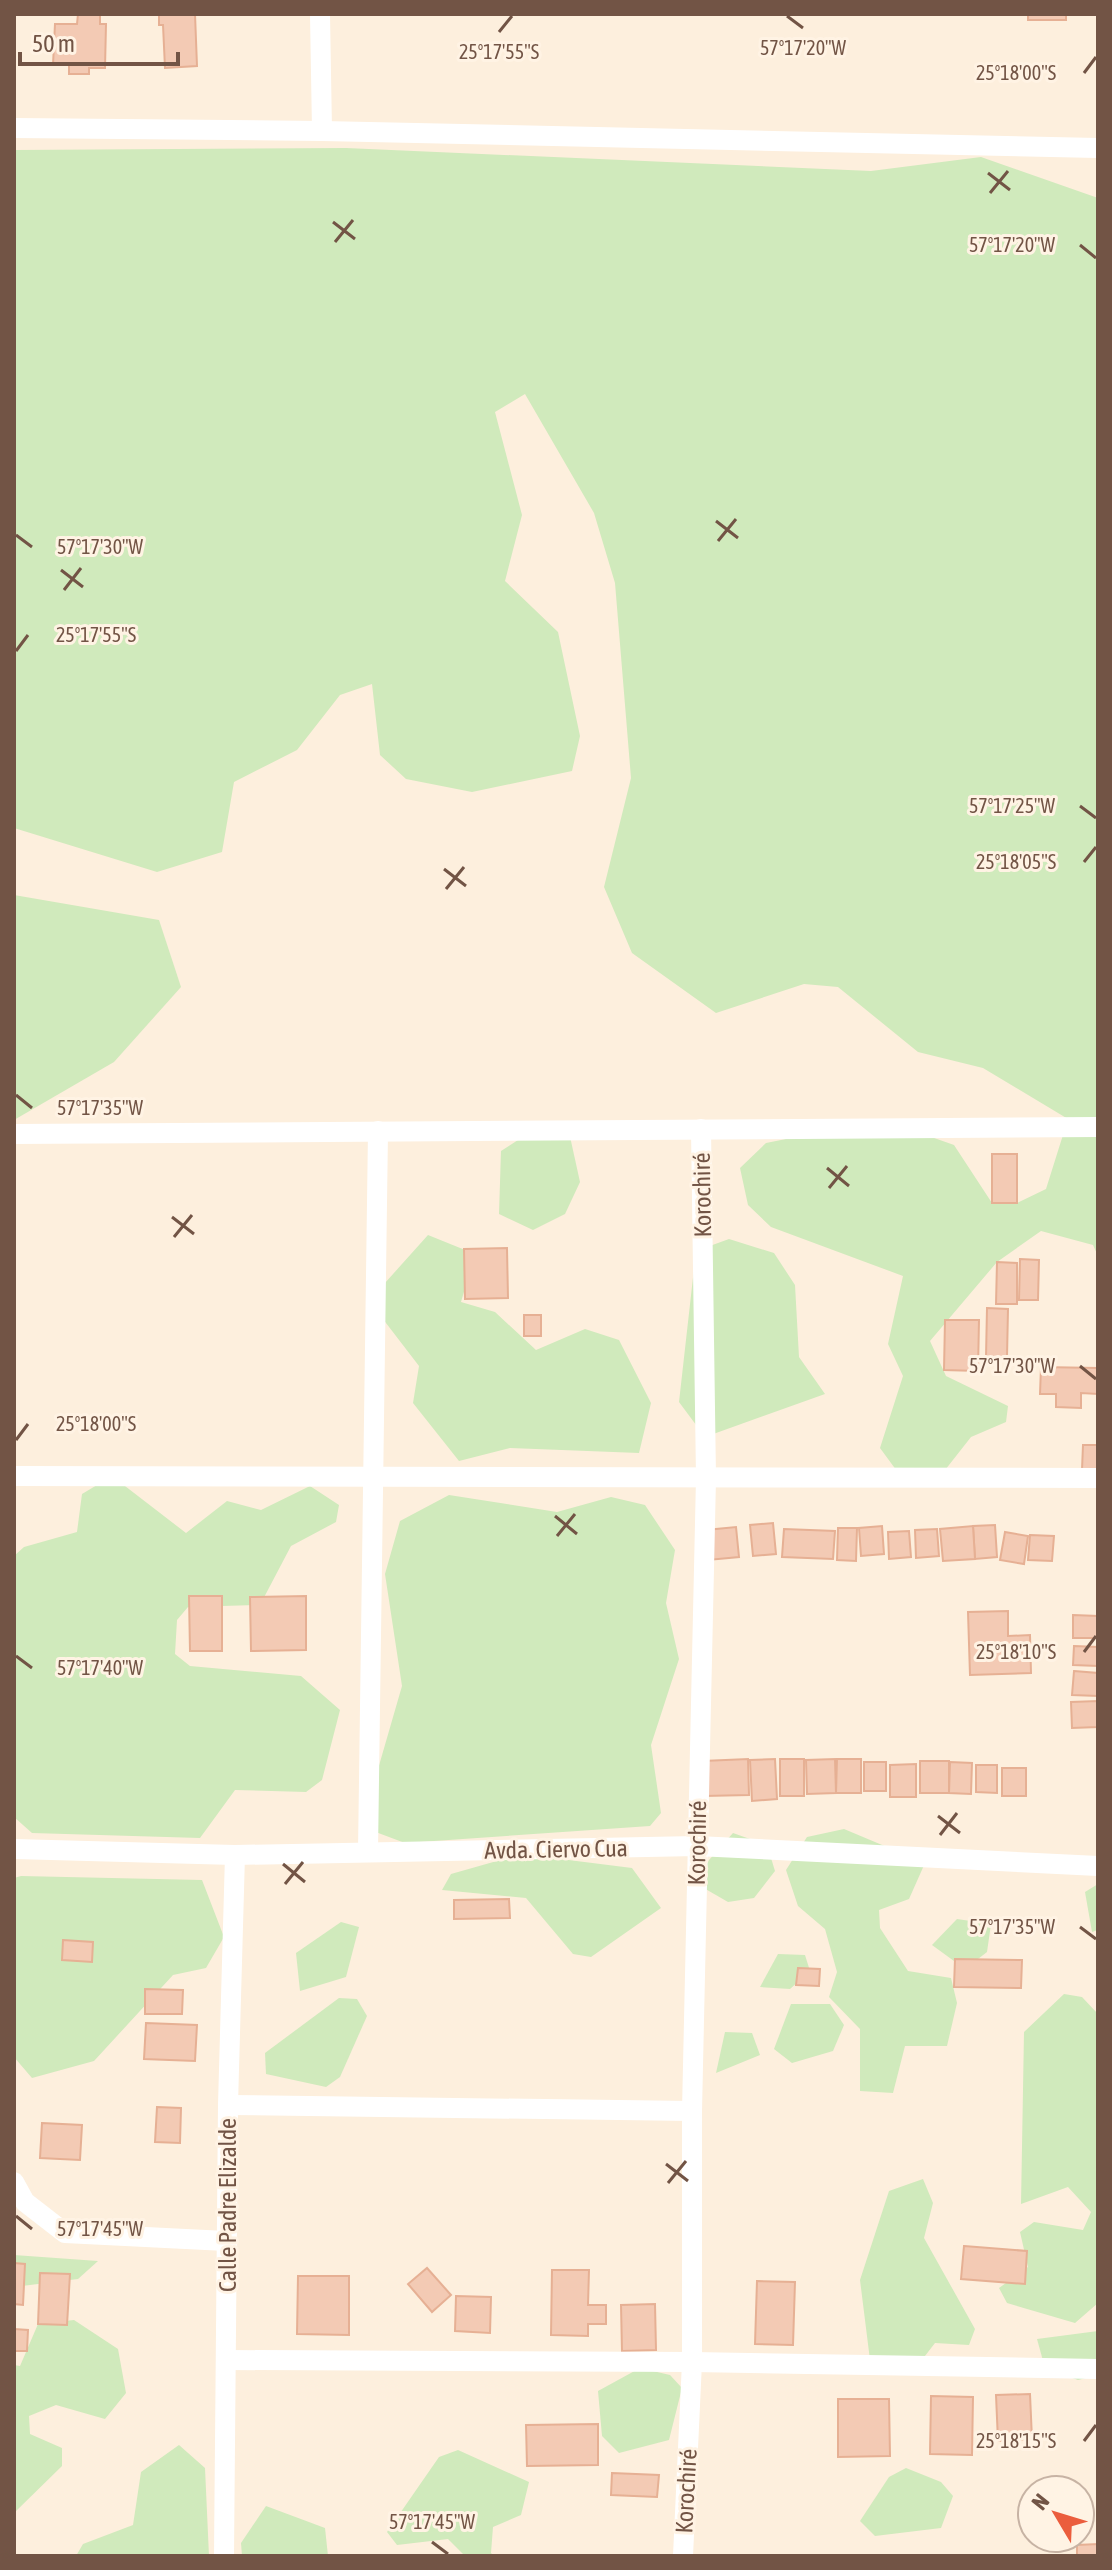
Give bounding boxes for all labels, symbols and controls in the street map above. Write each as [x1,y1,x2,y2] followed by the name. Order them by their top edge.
[20,16,178,66] scale bar
[32,30,75,57] text: 50 m
[760,36,847,59] text: 57°17'20"W
[459,40,539,63] text: 25°17'55"S
[976,61,1056,84] text: 25°18'00"S
[969,233,1056,256] text: 57°17'20"W
[57,535,144,558] text: 57°17'30"W
[56,623,136,646] text: 25°17'55"S
[969,794,1056,817] text: 57°17'25"W
[976,850,1056,873] text: 25°18'05"S
[57,1096,144,1119] text: 57°17'35"W
[688,1152,716,1238] street label: Korochiré
[969,1354,1056,1377] text: 57°17'30"W
[56,1412,136,1435] text: 25°18'00"S
[976,1640,1056,1663] text: 25°18'10"S
[57,1656,144,1679] text: 57°17'40"W
[683,1800,711,1886] street label: Korochiré
[484,1834,628,1864] street label: Avda. Ciervo Cua
[969,1915,1056,1938] text: 57°17'35"W
[214,2118,241,2292] street label: Calle Padre Elizalde
[57,2217,144,2240] text: 57°17'45"W
[976,2429,1056,2452] text: 25°18'15"S
[670,2448,702,2534] street label: Korochiré
[1016,2474,1096,2554] north arrow
[1026,2489,1054,2515] text: N
[389,2510,476,2533] text: 57°17'45"W

